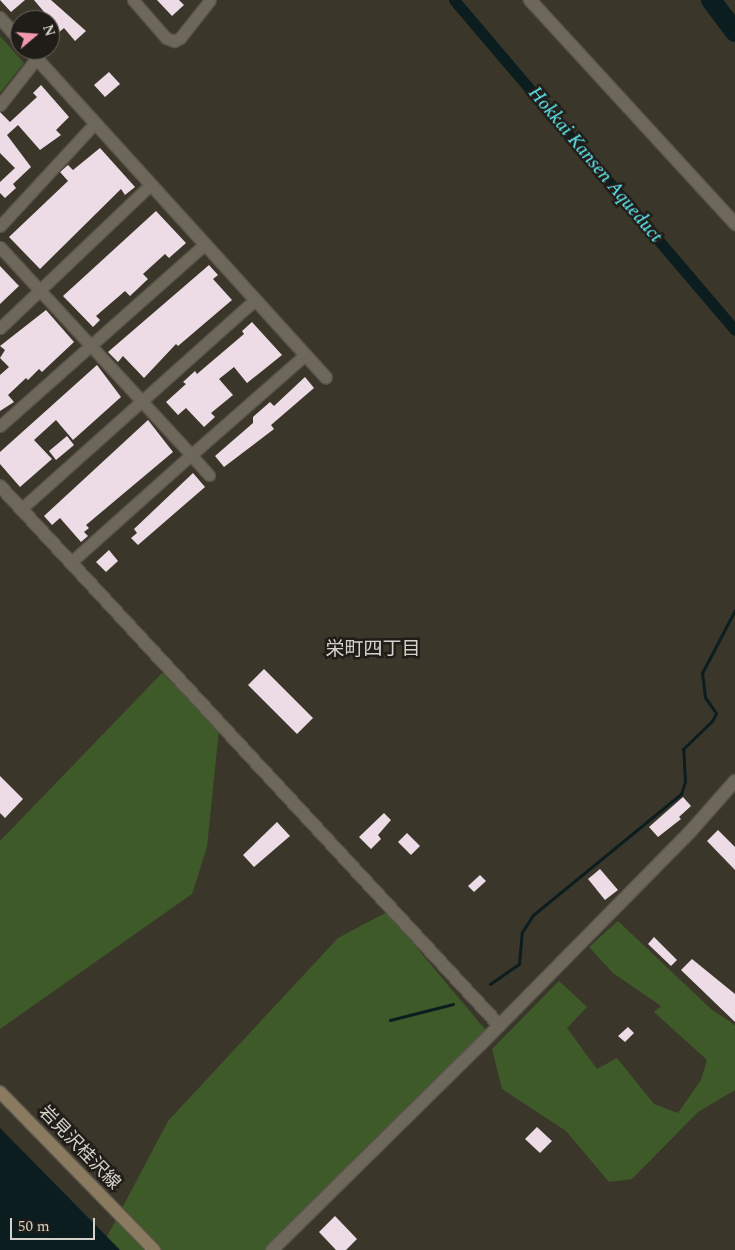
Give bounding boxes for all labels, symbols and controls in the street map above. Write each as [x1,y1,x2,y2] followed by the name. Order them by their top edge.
[10,10,60,60] north arrow
[37,22,61,39] text: N
[523,82,667,248] water label: Hokkai Kansen Aqueduct
[326,639,420,661] district label: 栄町四丁目
[34,1102,124,1194] street label: 岩見沢桂沢線
[12,1208,98,1240] scale bar
[18,1215,50,1238] text: 50 m

